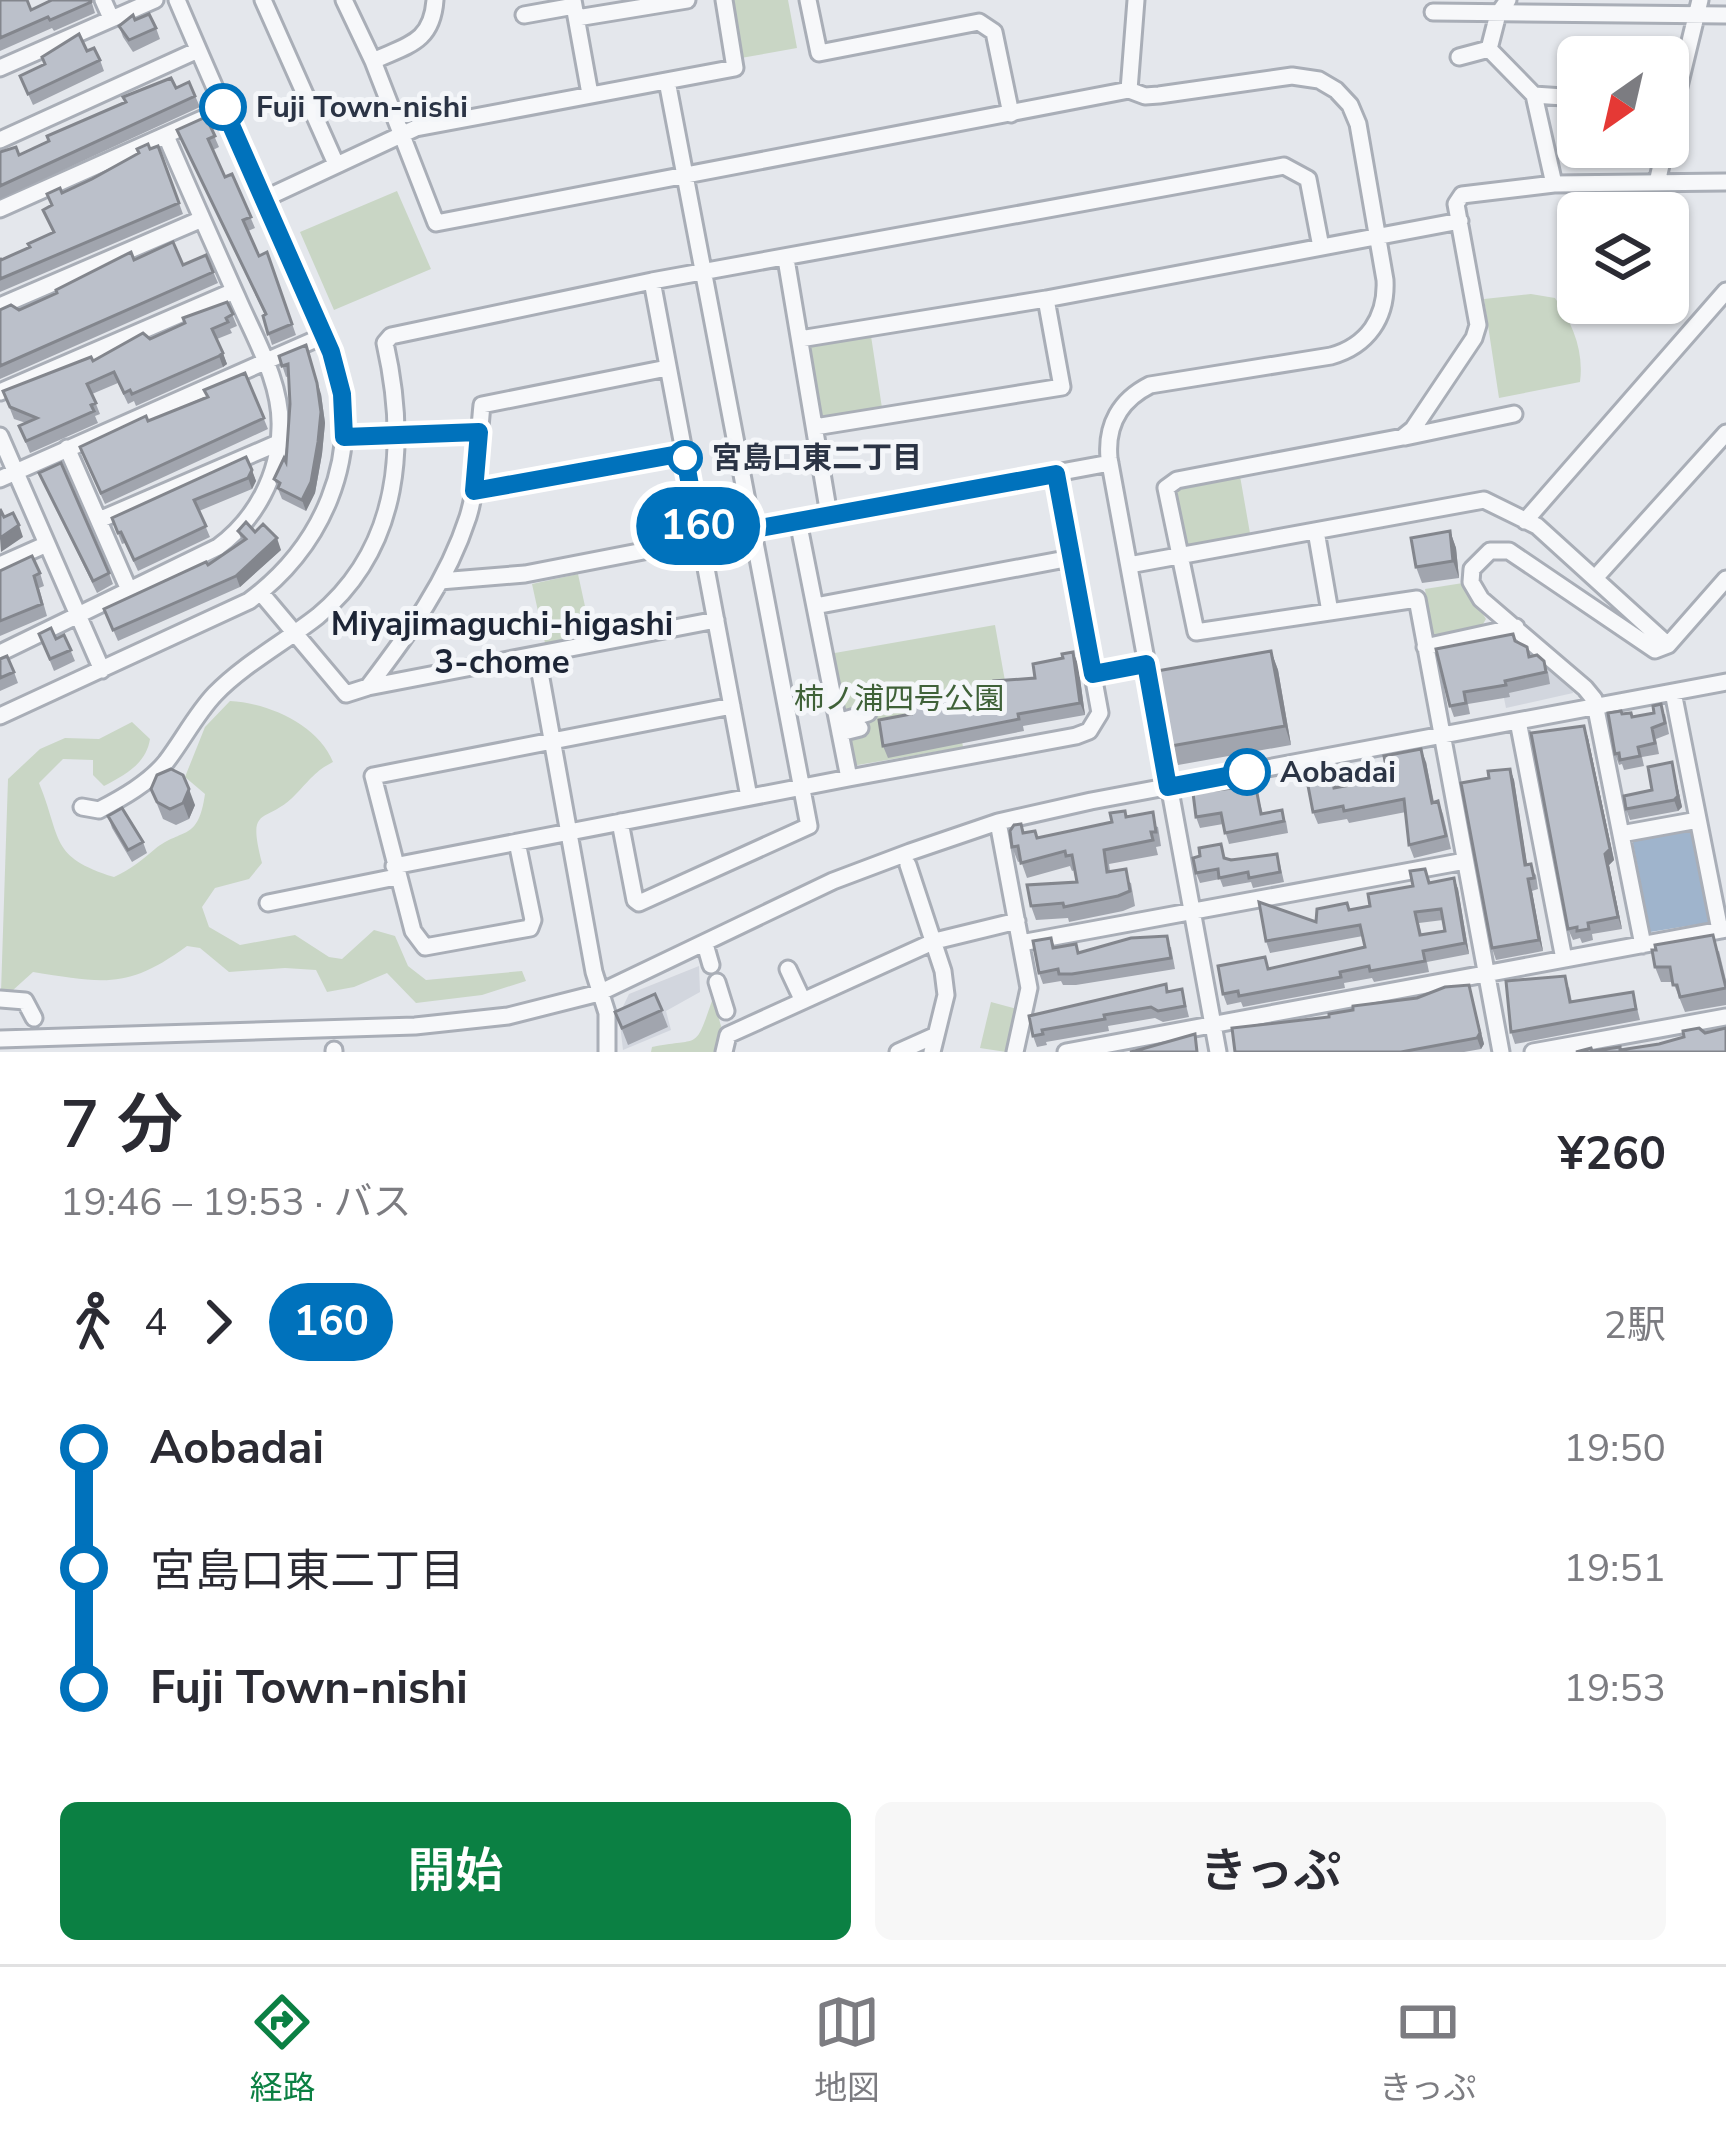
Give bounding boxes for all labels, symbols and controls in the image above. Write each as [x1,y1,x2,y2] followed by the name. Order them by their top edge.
[1557,36,1689,168] north arrow
[1557,36,1689,324] map controls
[201,85,245,129] marker: Fuji Town-nishi
[256,87,468,128] place label: Fuji Town-nishi
[1557,192,1689,324] button: layers
[712,438,922,479] place label: 宮島口東二丁目
[669,442,701,474] marker: 宮島口東二丁目
[629,487,767,565] line badge: 160
[660,497,736,554] text: 160
[331,602,673,685] district label: Miyajimaguchi-higashi 3-chome
[794,679,1004,720] park label: 柿ノ浦四号公園
[1225,750,1269,794] marker: Aobadai
[1280,752,1396,793] place label: Aobadai
[60,1080,183,1170] text: 7 分
[1558,1124,1666,1185] text: ¥260
[60,1176,411,1229] text: 19:46 – 19:53 · バス
[60,1289,126,1355] icon: walk
[185,1289,251,1355] icon: forward
[293,1293,369,1350] text: 160
[144,1296,167,1349] text: 4
[1604,1299,1666,1352] text: 2駅
[150,1418,324,1479] text: Aobadai
[1564,1422,1666,1475] text: 19:50
[150,1541,465,1602] text: 宮島口東二丁目
[1564,1542,1666,1595] text: 19:51
[150,1658,468,1719] text: Fuji Town-nishi
[1564,1662,1666,1715] text: 19:53
[60,1802,851,1940] button: 開始
[875,1802,1666,1940] button: きっぷ
[249,1989,315,2111] tab: 経路
[814,1989,880,2111] tab: 地図
[1379,1989,1477,2111] tab: きっぷ

